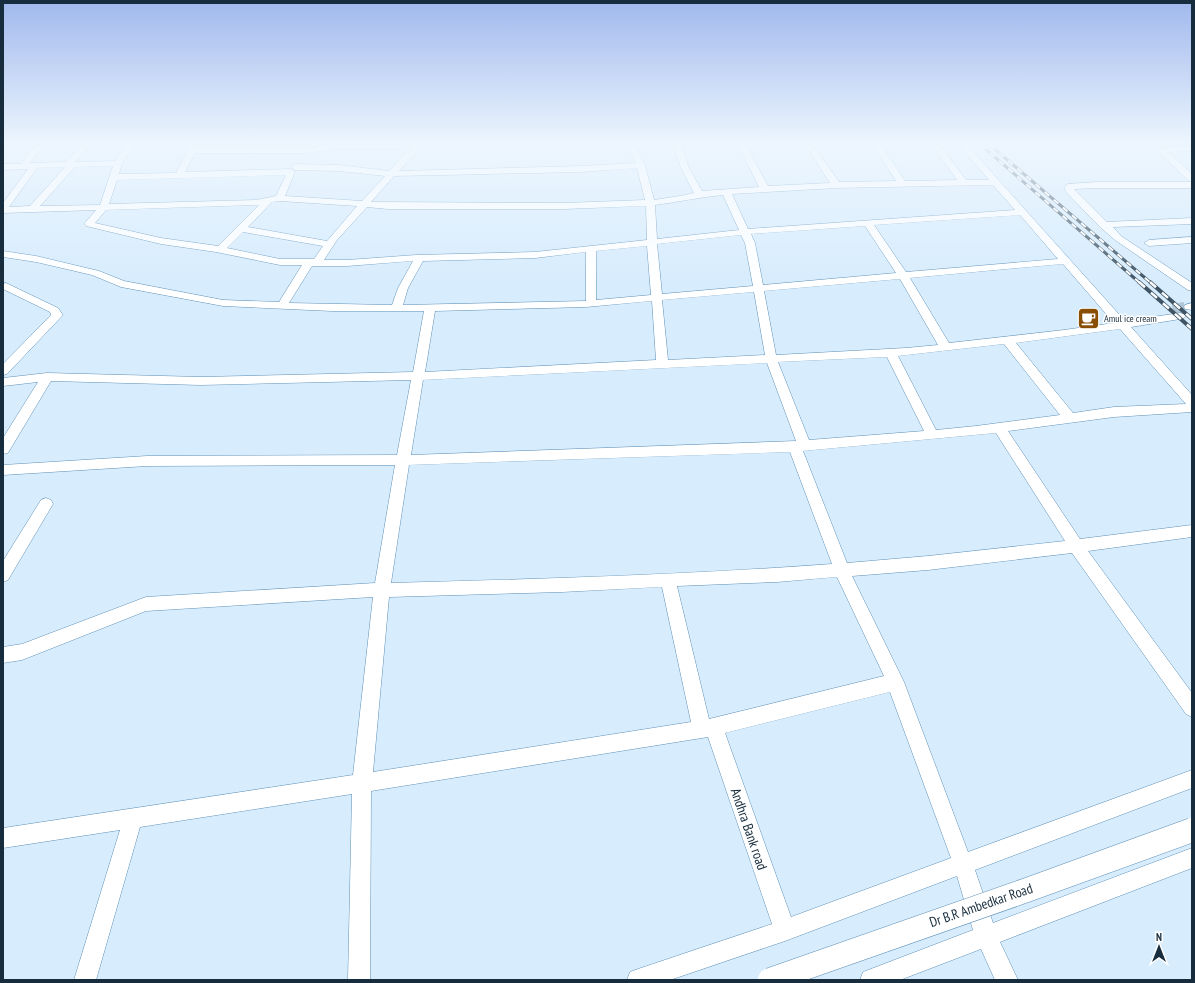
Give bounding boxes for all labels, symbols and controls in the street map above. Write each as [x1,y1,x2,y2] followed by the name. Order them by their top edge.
[1076,305,1102,331] cafe icon: Amul ice cream
[1104,312,1157,325] place label: Amul ice cream
[727,786,771,872] street label: Andhra Bank road
[927,879,1035,931] street label: Dr B.R Ambedkar Road
[1139,927,1179,967] north arrow
[1156,930,1162,944] text: N

